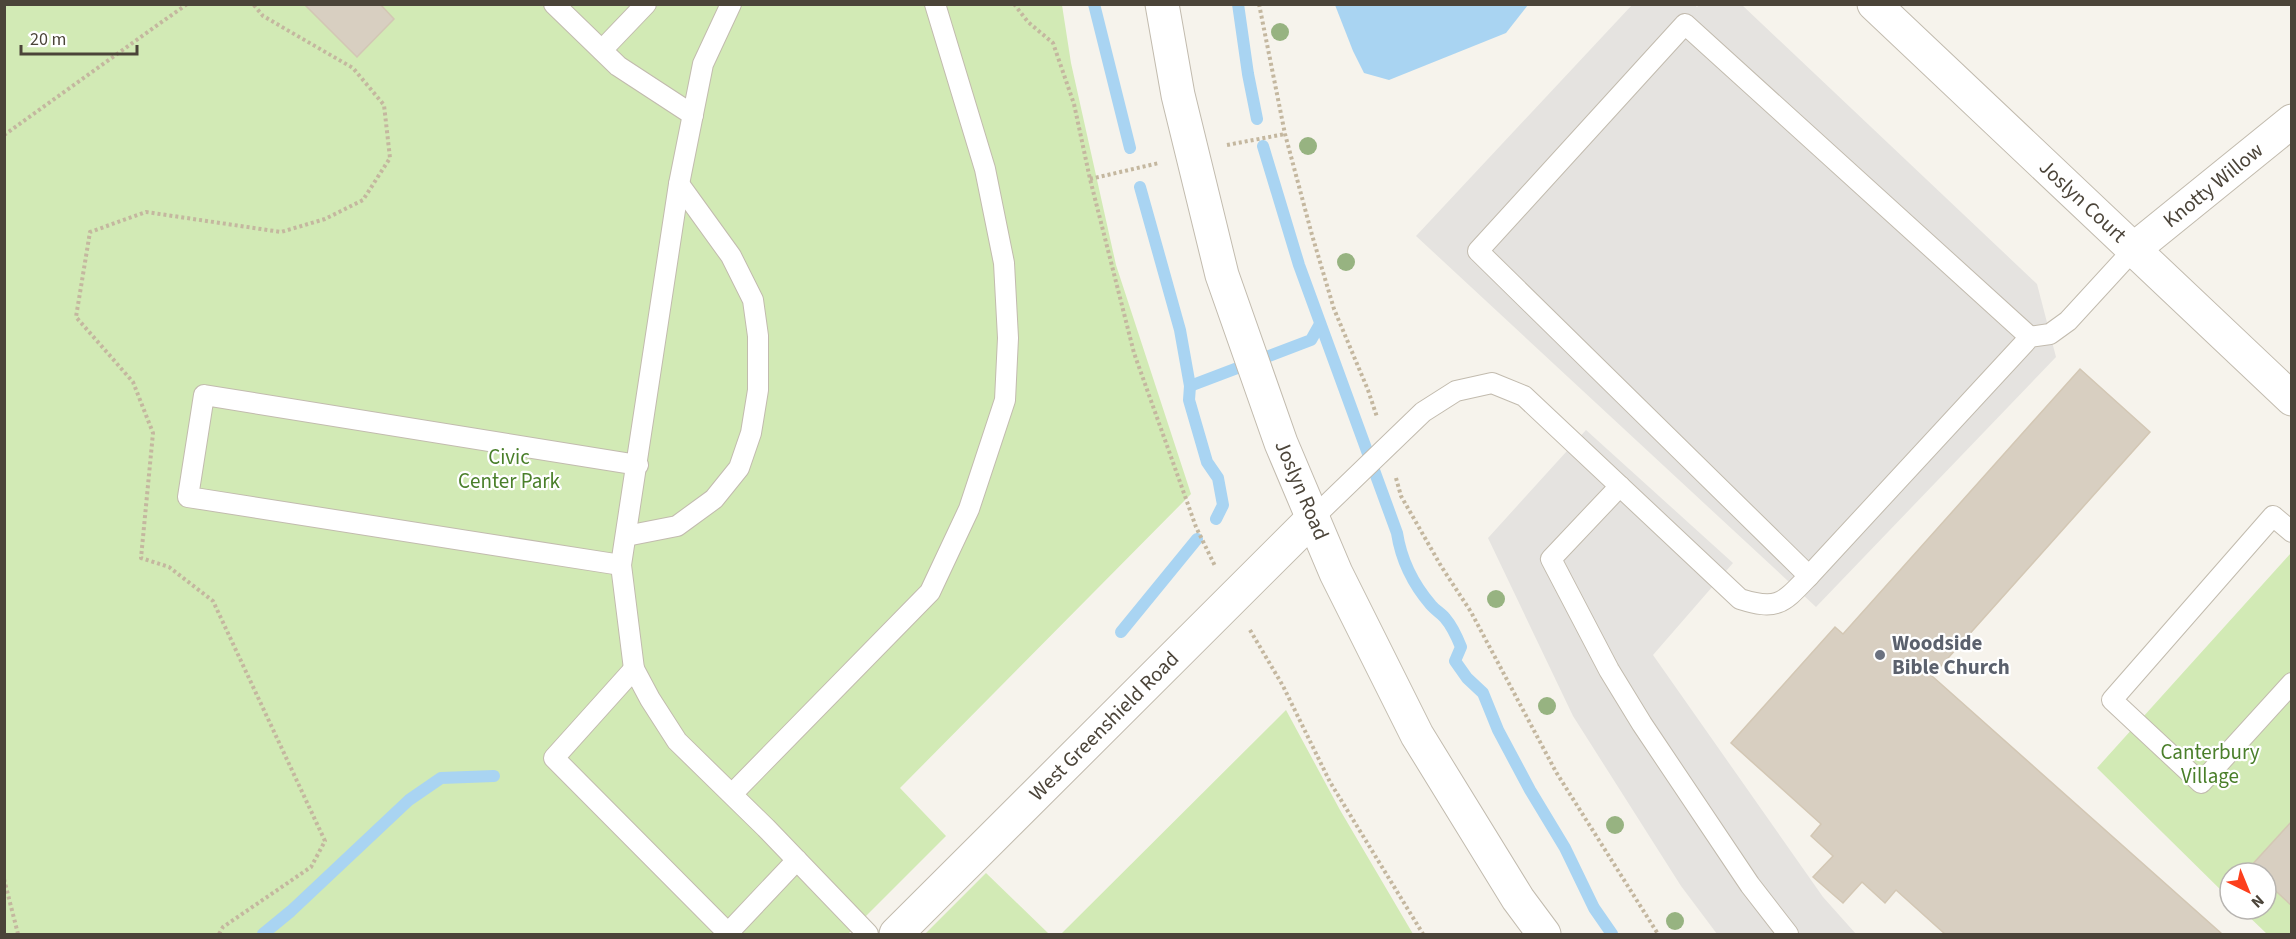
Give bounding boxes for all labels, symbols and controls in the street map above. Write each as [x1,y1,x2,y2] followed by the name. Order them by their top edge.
[21,18,136,56] scale bar
[30,27,66,52] text: 20 m
[2156,135,2270,235] street label: Knotty Willow
[2032,152,2134,250] street label: Joslyn Court
[1267,435,1337,545] street label: Joslyn Road
[458,442,561,496] park label: Civic Center Park
[1892,628,2010,682] place label: Woodside Bible Church
[1022,644,1186,808] street label: West Greenshield Road
[1873,648,1887,662] marker: Woodside Bible Church
[2160,737,2260,791] park label: Canterbury Village
[2218,861,2278,921] north arrow
[2246,890,2269,913] text: N

